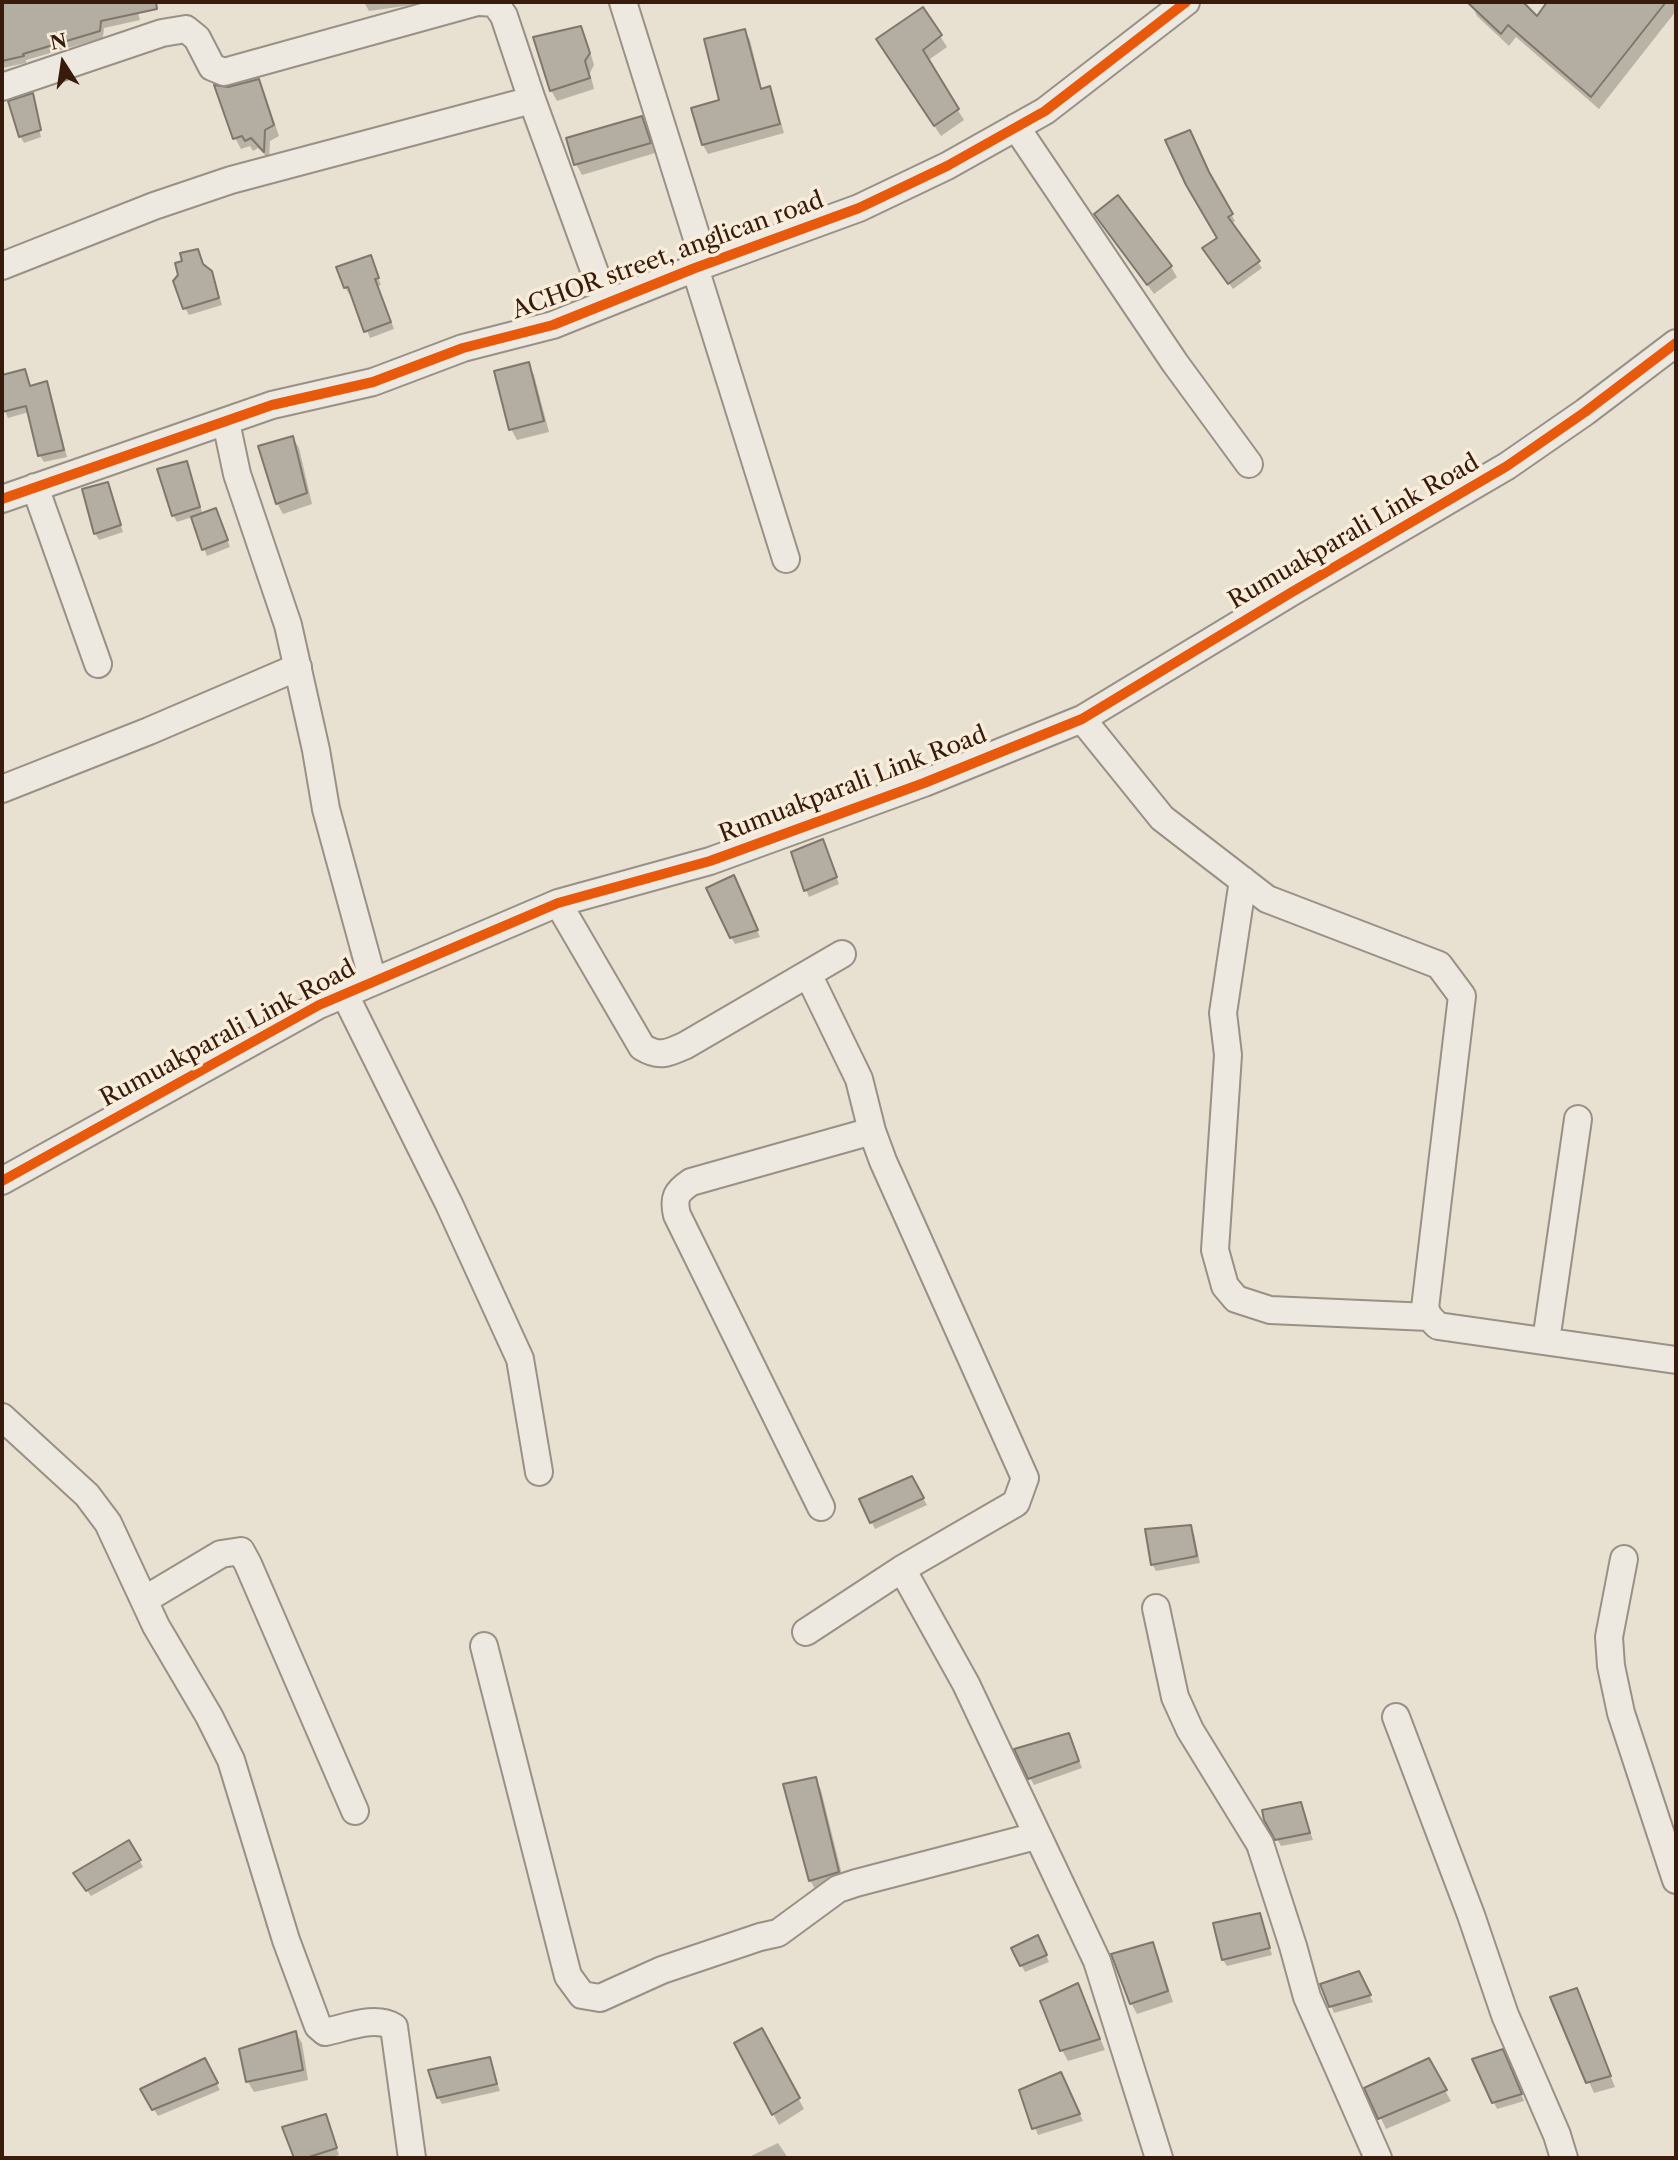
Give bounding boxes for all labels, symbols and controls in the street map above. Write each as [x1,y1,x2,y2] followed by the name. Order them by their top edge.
[28,28,98,98] north arrow
[48,29,69,55] text: N
[508,186,828,326] street label: ACHOR street, anglican road
[1224,448,1484,616] street label: Rumuakparali Link Road
[715,721,991,849] street label: Rumuakparali Link Road
[96,954,360,1114] street label: Rumuakparali Link Road

